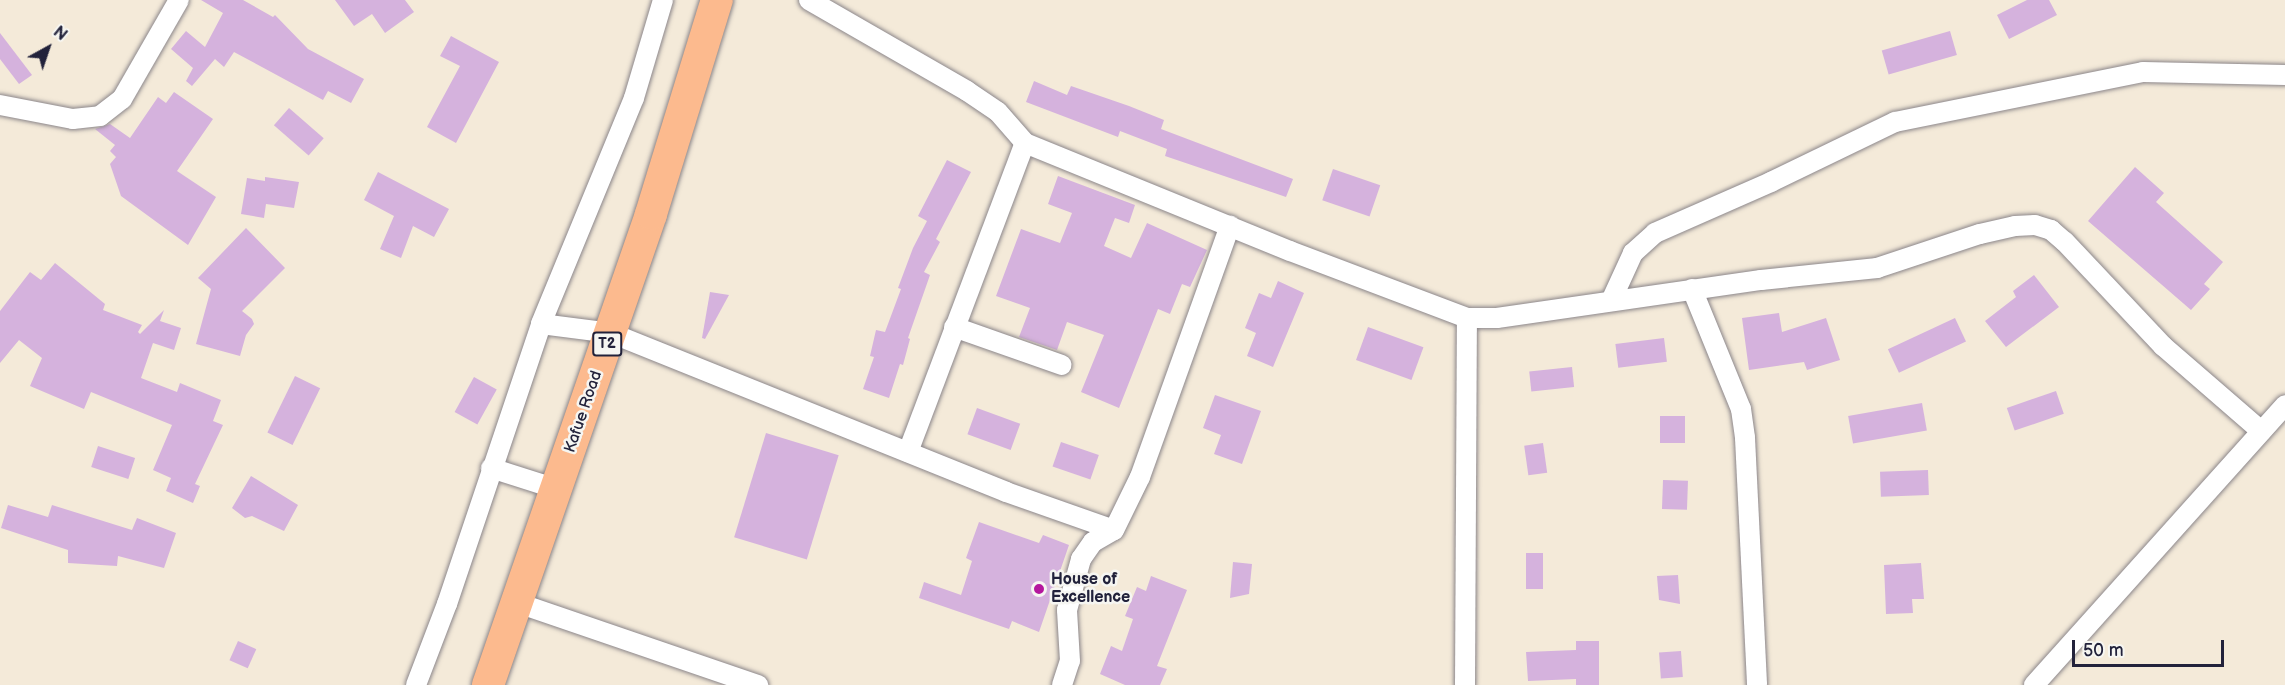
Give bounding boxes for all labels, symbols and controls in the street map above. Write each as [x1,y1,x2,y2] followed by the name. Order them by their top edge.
[18,18,78,78] north arrow
[49,23,71,45] text: N
[592,332,622,356] road number: T2
[561,369,607,455] street label: Kafue Road
[1051,570,1130,608] place label: House of Excellence
[1032,582,1046,596] marker: House of Excellence
[2075,628,2226,666] scale bar
[2083,640,2124,661] text: 50 m

